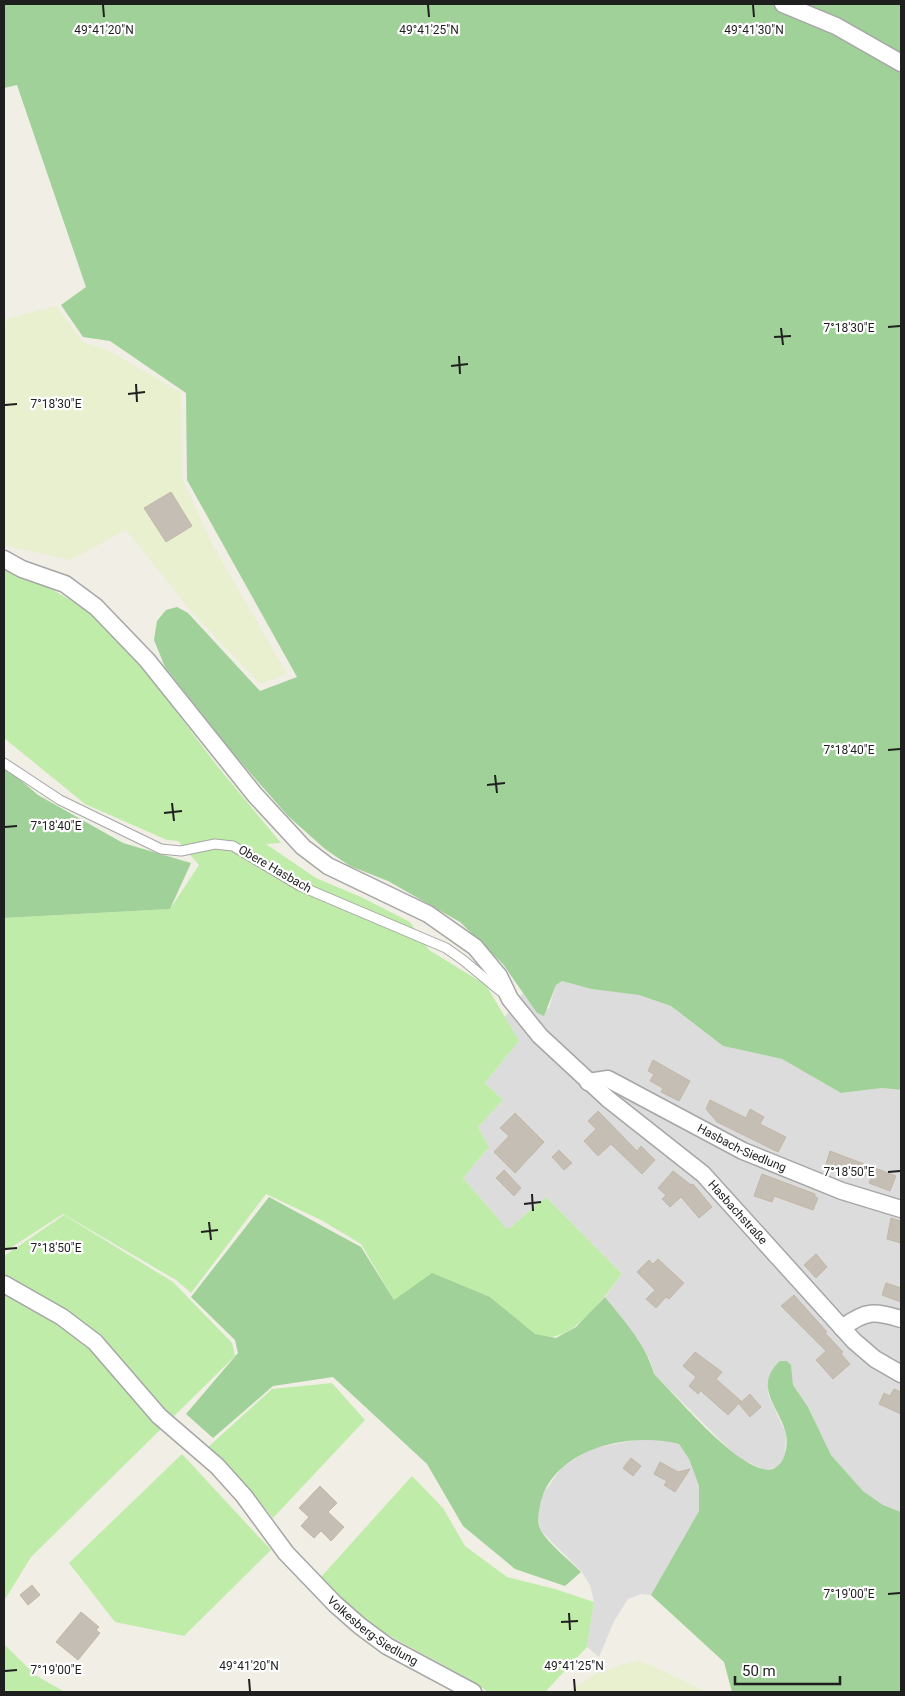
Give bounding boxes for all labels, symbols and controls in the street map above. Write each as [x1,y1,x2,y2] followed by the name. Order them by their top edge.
[74,23,134,37] text: 49°41'20"N
[399,23,459,37] text: 49°41'25"N
[724,23,784,37] text: 49°41'30"N
[824,321,875,335] text: 7°18'30"E
[31,397,82,411] text: 7°18'30"E
[824,743,875,757] text: 7°18'40"E
[31,819,82,833] text: 7°18'40"E
[236,842,314,896] street label: Obere Hasbach
[695,1121,788,1175] street label: Hasbach-Siedlung
[824,1165,875,1179] text: 7°18'50"E
[705,1178,770,1247] street label: Hasbachstraße
[31,1241,82,1255] text: 7°18'50"E
[824,1587,875,1601] text: 7°19'00"E
[324,1593,420,1668] street label: Volkesberg-Siedlung
[735,1654,840,1686] scale bar
[219,1659,279,1673] text: 49°41'20"N
[544,1659,604,1673] text: 49°41'25"N
[742,1662,776,1680] text: 50 m
[31,1663,82,1677] text: 7°19'00"E

